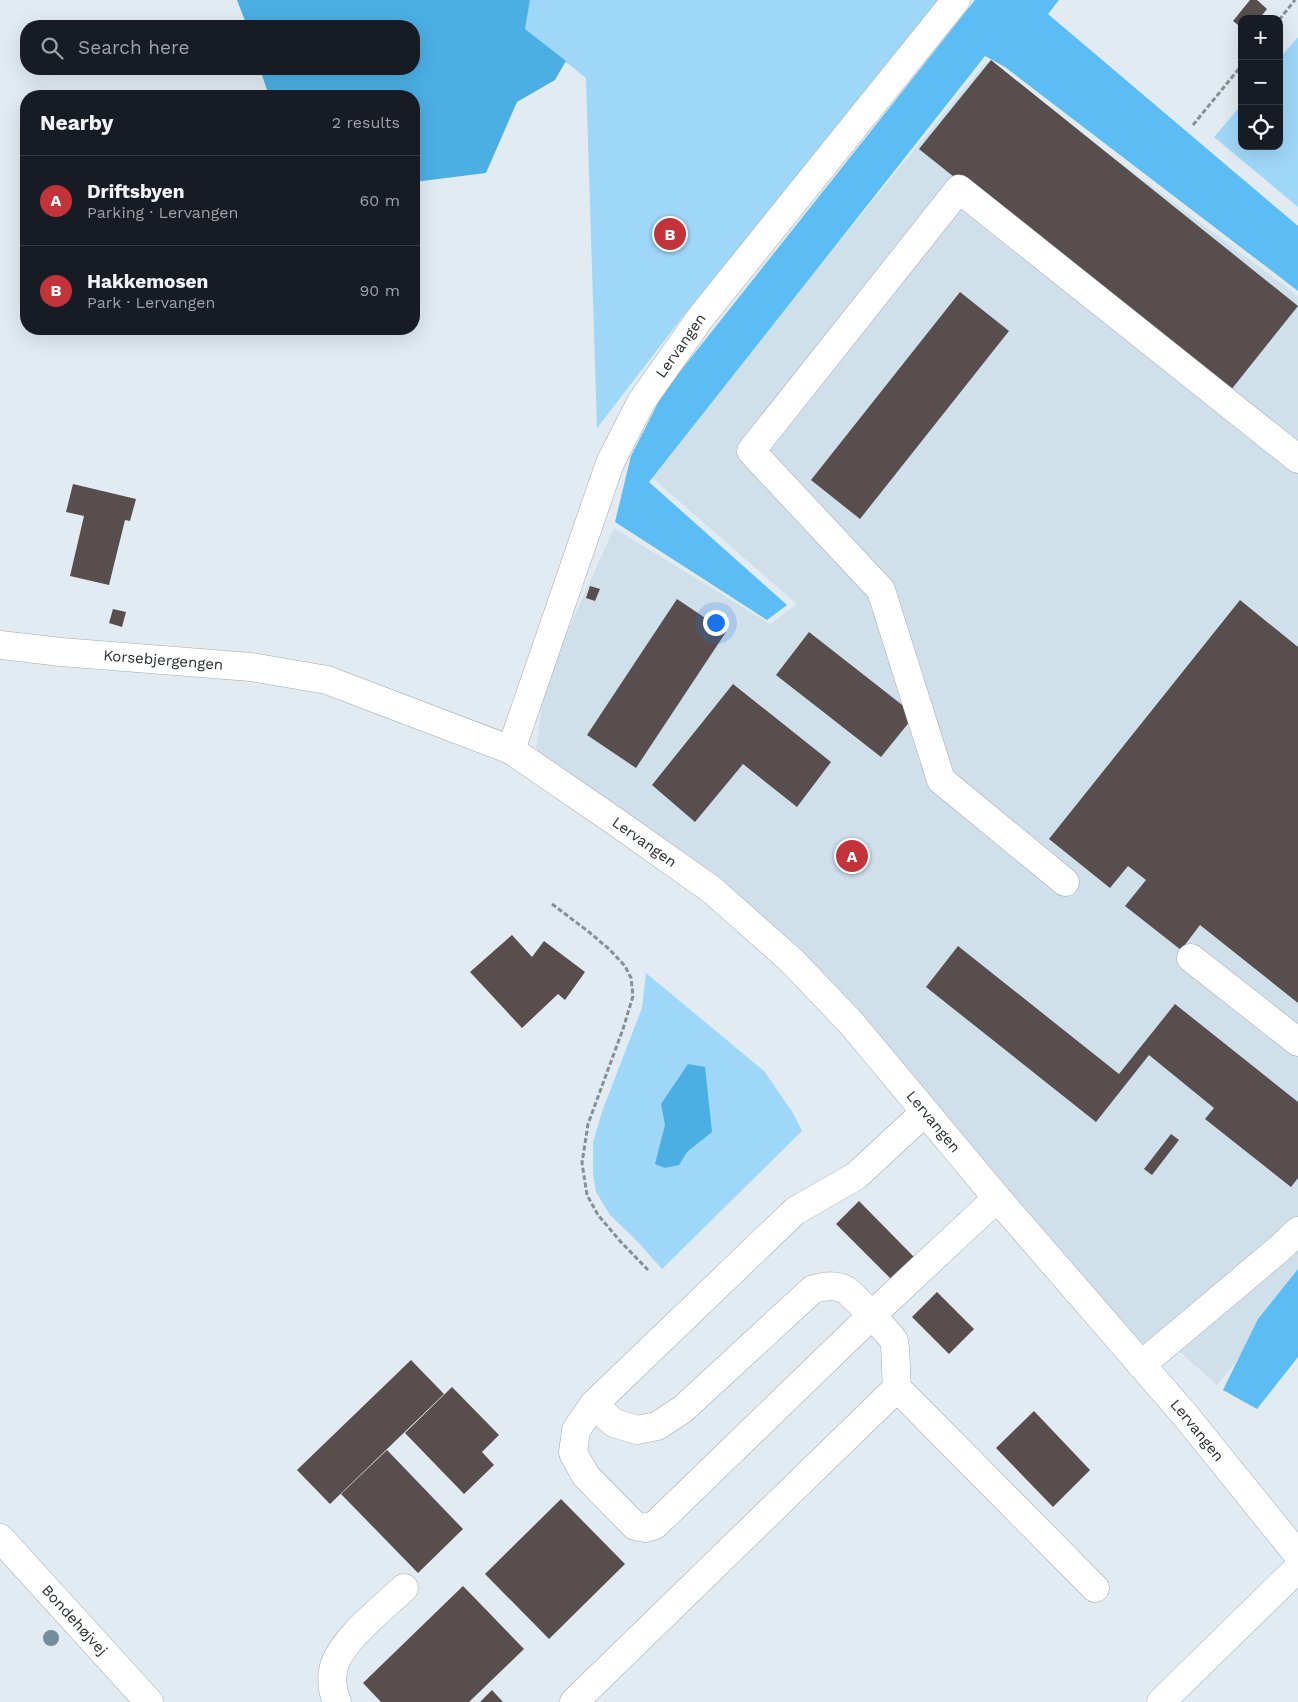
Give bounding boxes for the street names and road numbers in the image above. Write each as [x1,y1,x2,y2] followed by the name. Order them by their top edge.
[652,310,710,381] street label: Lervangen
[103,646,224,674] street label: Korsebjergengen
[609,813,680,871] street label: Lervangen
[902,1087,964,1156] street label: Lervangen
[1166,1396,1228,1465] street label: Lervangen
[38,1581,111,1659] street label: Bondehøjvej

